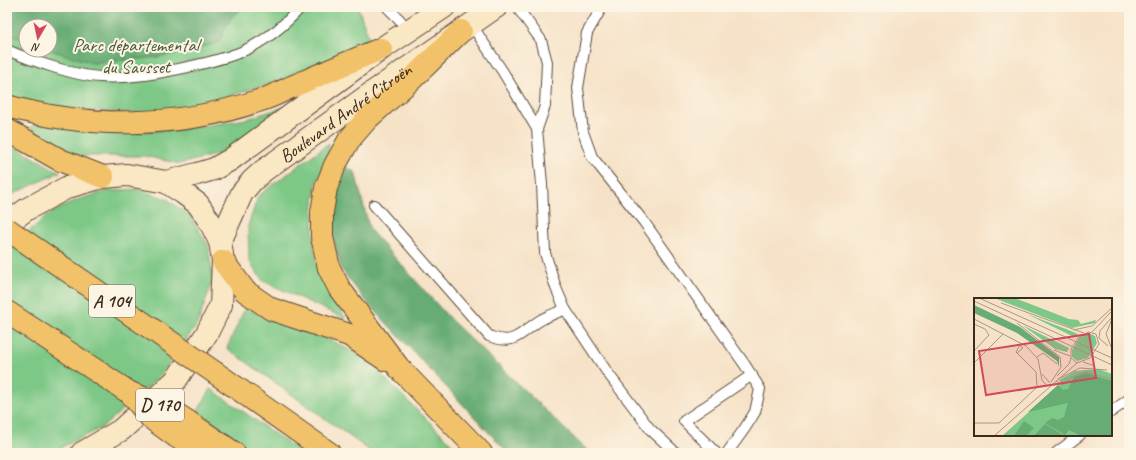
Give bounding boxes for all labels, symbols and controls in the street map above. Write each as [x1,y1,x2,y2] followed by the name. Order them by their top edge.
[18,18,58,58] north arrow
[73,33,203,79] park label: Parc départemental du Sausset
[30,40,41,55] text: N
[275,58,417,169] street label: Boulevard André Citroën
[89,285,135,317] road number: A 104
[974,298,1112,436] inset map
[136,389,184,421] road number: D 170

